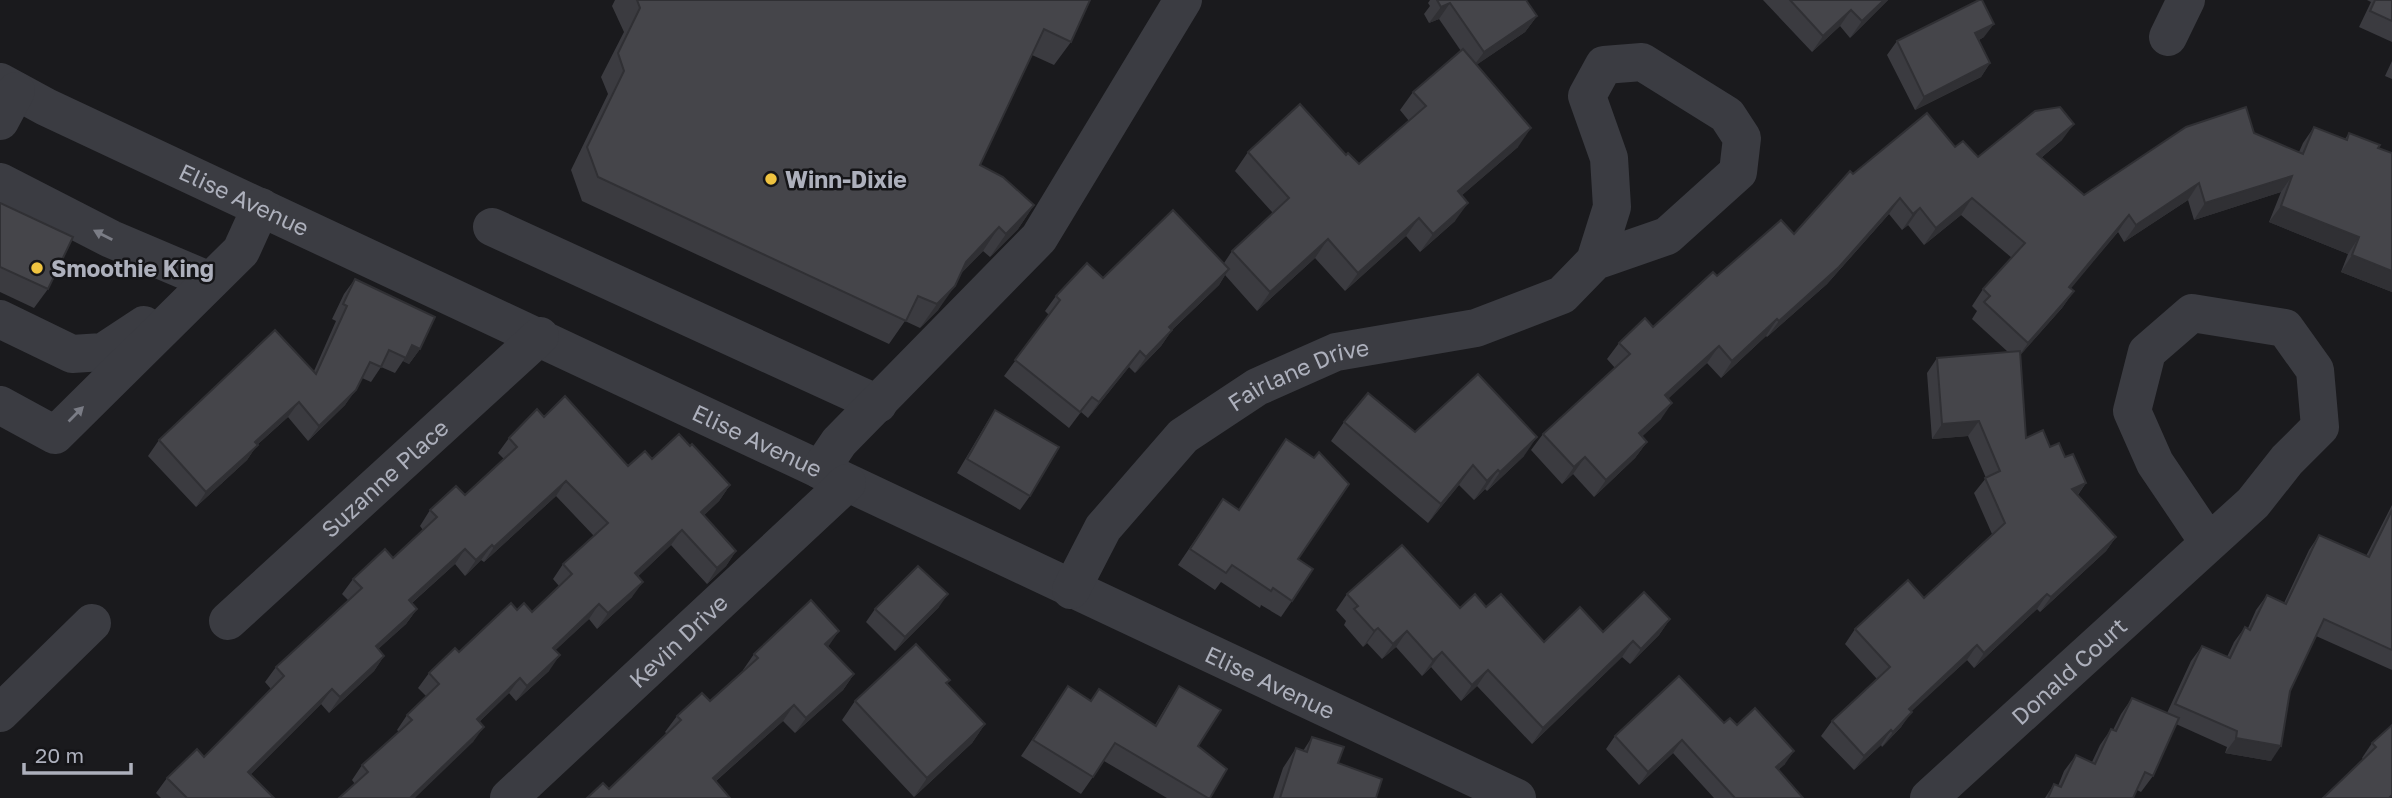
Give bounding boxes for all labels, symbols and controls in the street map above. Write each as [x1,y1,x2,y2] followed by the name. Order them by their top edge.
[175,157,314,242] street label: Elise Avenue
[785,165,907,193] place label: Winn-Dixie
[763,171,779,187] marker: Winn-Dixie
[93,229,113,240] one-way arrow
[51,254,214,282] place label: Smoothie King
[29,260,45,276] marker: Smoothie King
[1222,333,1371,417] street label: Fairlane Drive
[688,398,827,483] street label: Elise Avenue
[68,405,85,422] one-way arrow
[315,413,454,543] street label: Suzanne Place
[623,588,733,693] street label: Kevin Drive
[2005,611,2132,730] street label: Donald Court
[1201,640,1340,725] street label: Elise Avenue
[24,732,131,776] scale bar
[35,742,84,768] text: 20 m

